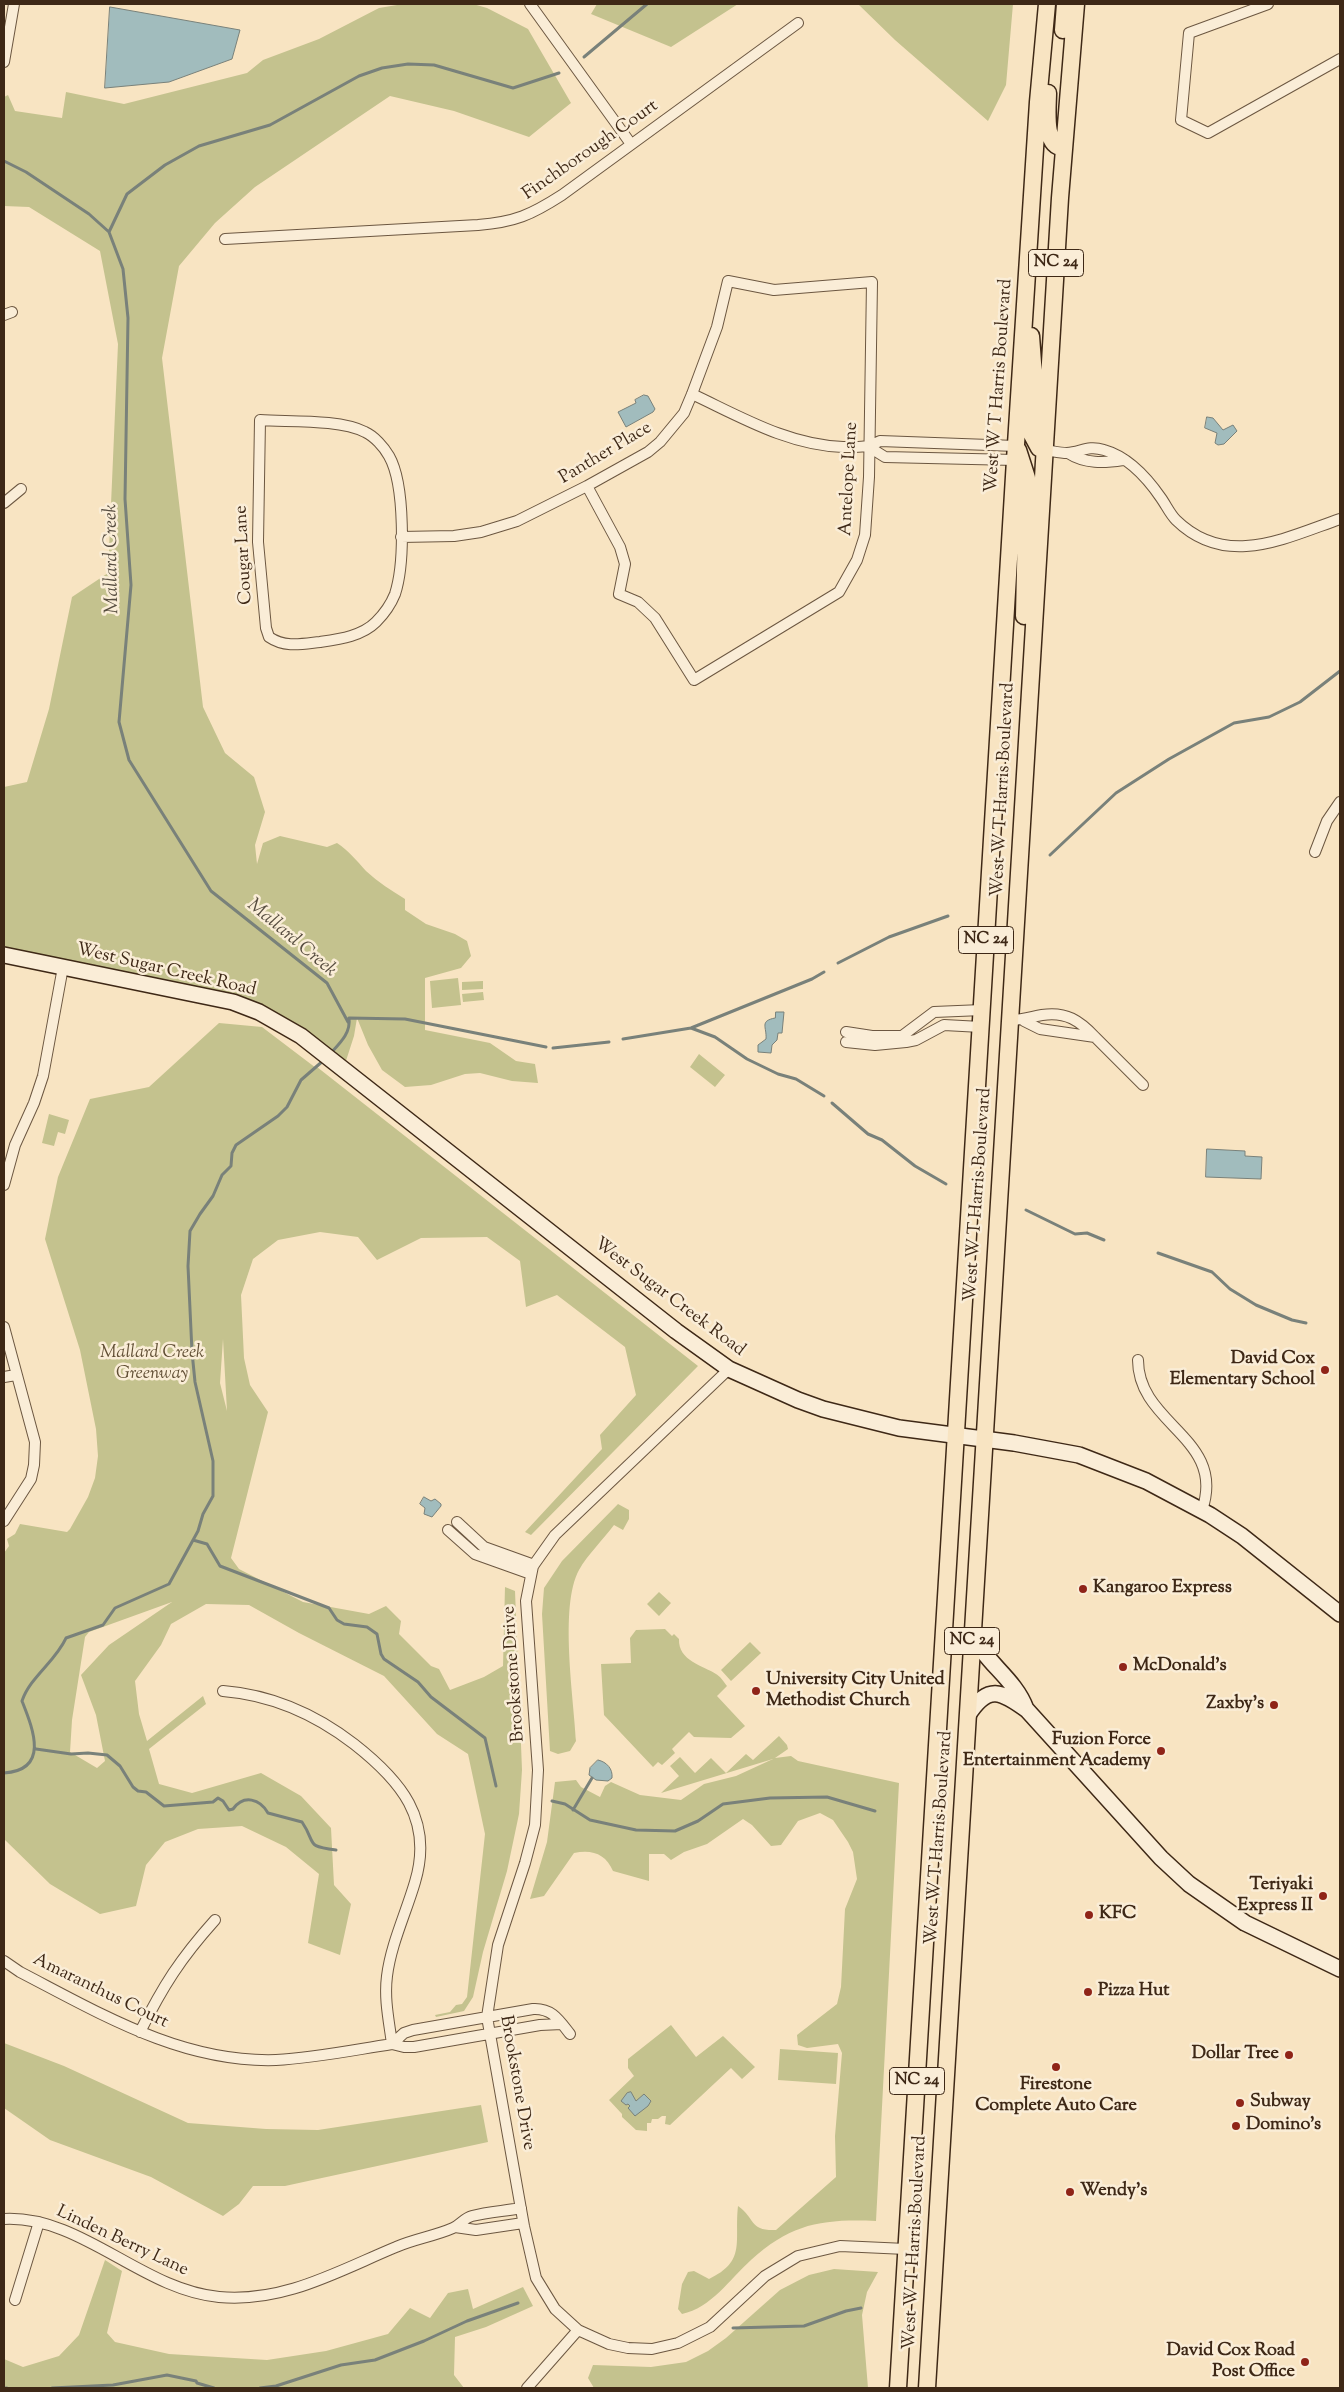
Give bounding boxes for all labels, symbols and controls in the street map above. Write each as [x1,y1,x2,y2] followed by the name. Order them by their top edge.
[519,96,663,206] street label: Finchborough Court
[1028,250,1084,276] road number: NC 24
[982,278,1018,494] street label: West W T Harris Boulevard
[556,418,656,490] street label: Panther Place
[836,421,864,537] street label: Antelope Lane
[101,504,125,614] water label: Mallard Creek
[232,505,258,605] street label: Cougar Lane
[988,682,1020,898] street label: West W T Harris Boulevard
[242,895,340,983] water label: Mallard Creek
[958,926,1014,954] road number: NC 24
[74,940,258,1002] street label: West Sugar Creek Road
[961,1087,997,1303] street label: West W T Harris Boulevard
[589,1234,749,1362] street label: West Sugar Creek Road
[100,1343,204,1386] park label: Mallard Creek Greenway
[1170,1349,1315,1392] place label: David Cox Elementary School
[1319,1364,1331,1376] marker: David Cox Elementary School
[1093,1578,1232,1600] place label: Kangaroo Express
[1077,1583,1089,1595] marker: Kangaroo Express
[499,1605,531,1743] street label: Brookstone Drive
[944,1628,1000,1654] road number: NC 24
[1133,1656,1227,1678] place label: McDonald's
[1117,1661,1129,1673] marker: McDonald's
[766,1670,945,1712] place label: University City United Methodist Church
[750,1685,762,1697] marker: University City United Methodist Church
[1206,1694,1264,1716] place label: Zaxby's
[1268,1699,1280,1711] marker: Zaxby's
[922,1730,958,1946] street label: West W T Harris Boulevard
[963,1730,1151,1772] place label: Fuzion Force Entertainment Academy
[1155,1745,1167,1757] marker: Fuzion Force Entertainment Academy
[1238,1875,1313,1918] place label: Teriyaki Express II
[1317,1890,1329,1902] marker: Teriyaki Express II
[1099,1904,1137,1926] place label: KFC
[1083,1909,1095,1921] marker: KFC
[29,1950,171,2034] street label: Amaranthus Court
[1098,1981,1170,2003] place label: Pizza Hut
[1082,1986,1094,1998] marker: Pizza Hut
[494,2014,538,2152] street label: Brookstone Drive
[1192,2044,1279,2066] place label: Dollar Tree
[1283,2049,1295,2061] marker: Dollar Tree
[1050,2061,1062,2073] marker: Firestone Complete Auto Care
[890,2068,944,2094] road number: NC 24
[975,2075,1137,2118] place label: Firestone Complete Auto Care
[1250,2092,1311,2114] place label: Subway
[1234,2097,1246,2109] marker: Subway
[1246,2115,1321,2137] place label: Domino's
[1230,2120,1242,2132] marker: Domino's
[900,2135,932,2351] street label: West W T Harris Boulevard
[1080,2181,1147,2203] place label: Wendy's
[1064,2186,1076,2198] marker: Wendy's
[52,2202,192,2282] street label: Linden Berry Lane
[1166,2341,1295,2384] place label: David Cox Road Post Office
[1299,2356,1311,2368] marker: David Cox Road Post Office

